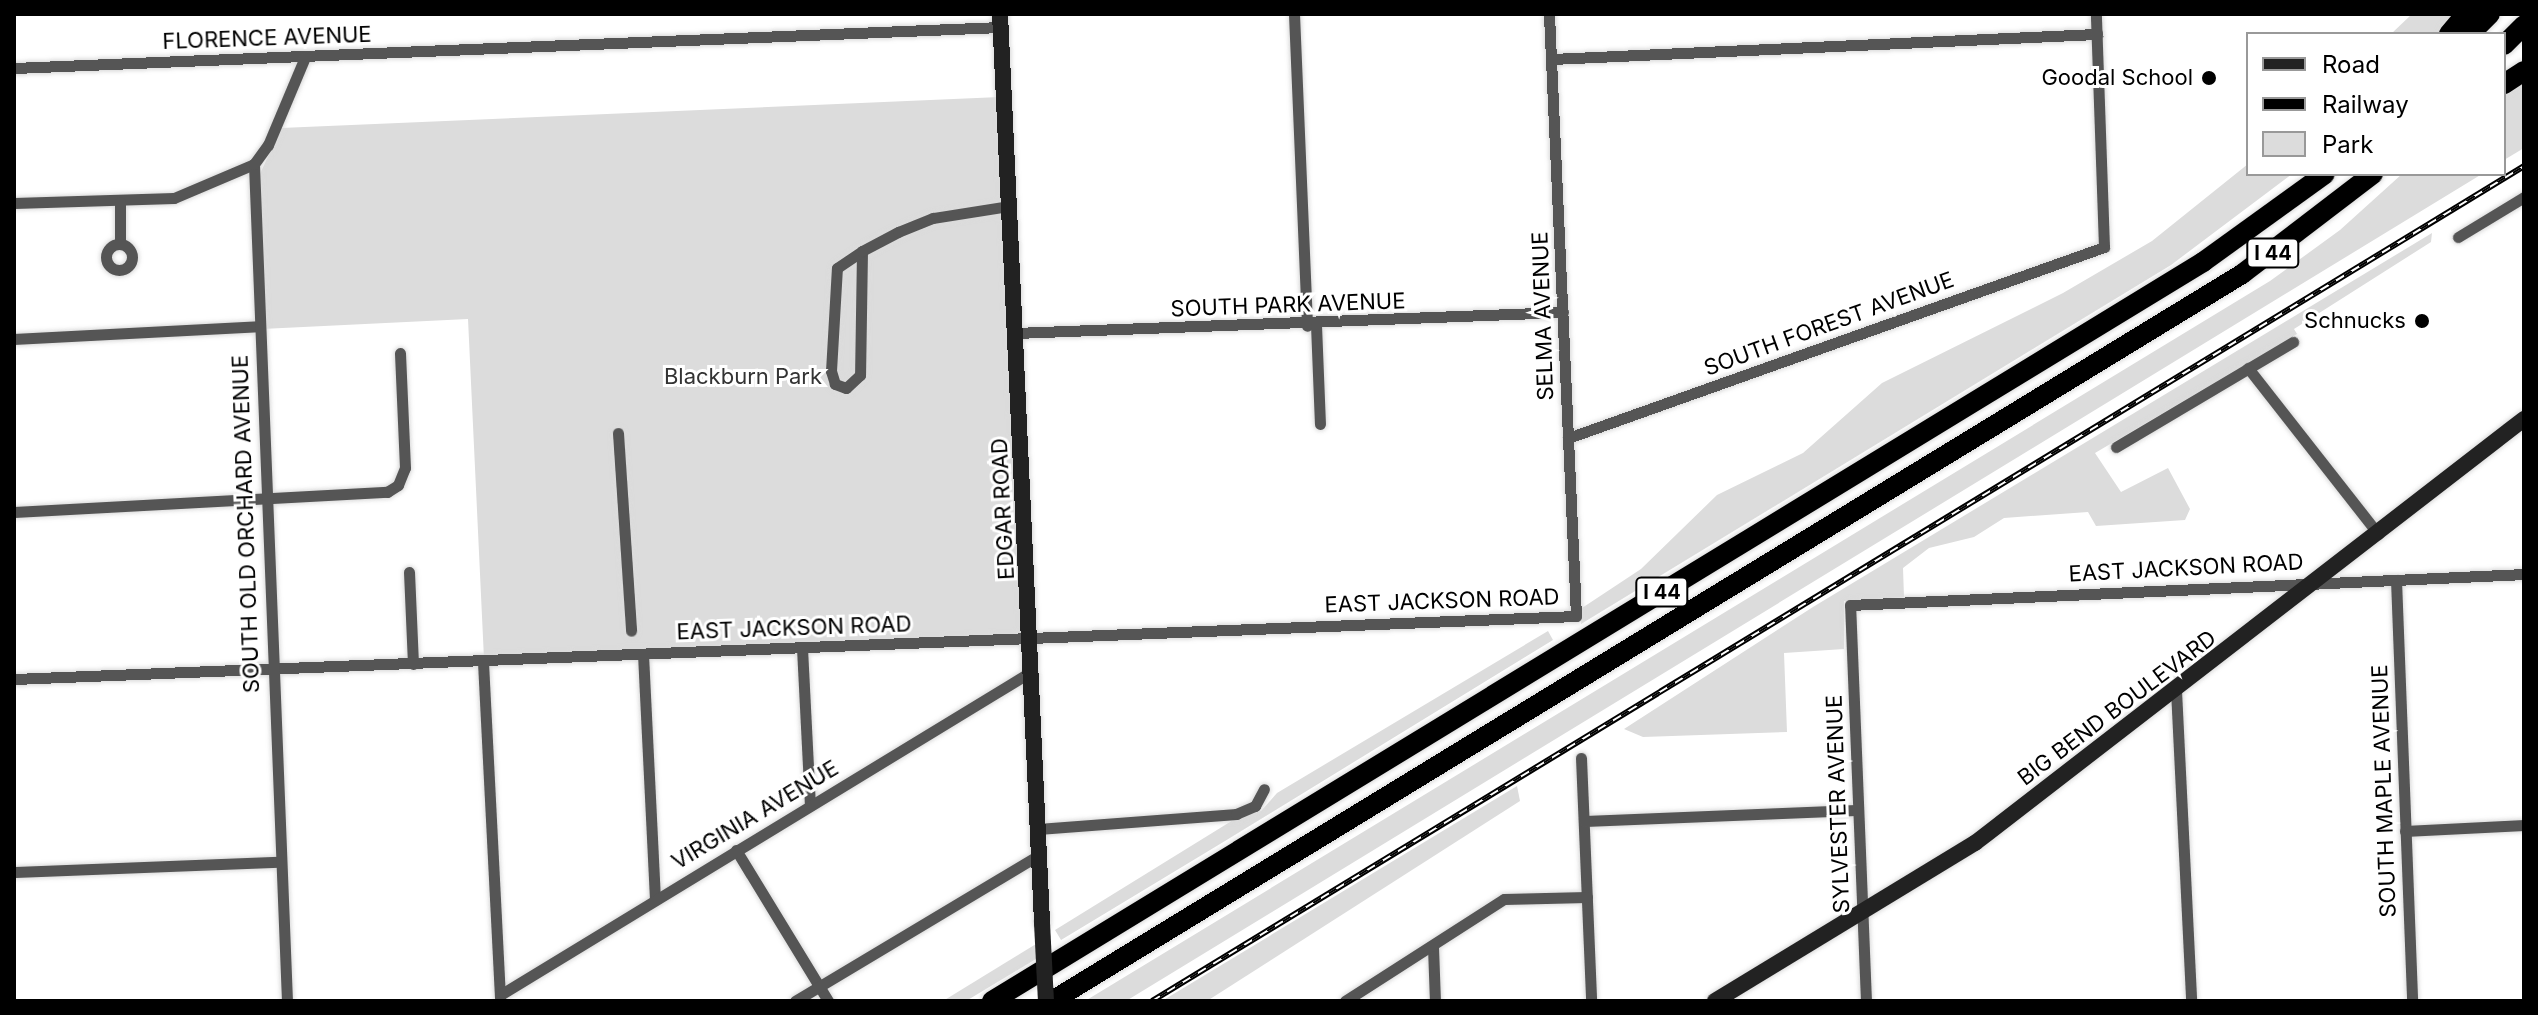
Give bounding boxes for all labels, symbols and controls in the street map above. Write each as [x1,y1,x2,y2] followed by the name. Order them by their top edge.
[162,21,372,55] street label: FLORENCE AVENUE
[2246,32,2506,176] legend
[2322,50,2380,79] text: Road
[2041,65,2193,91] place label: Goodal School
[2200,69,2218,87] marker: Goodal School
[2322,90,2409,119] text: Railway
[2322,130,2373,159] text: Park
[1527,231,1559,401] street label: SELMA AVENUE
[2245,237,2301,269] road number: I 44
[1700,266,1958,382] street label: SOUTH FOREST AVENUE
[1170,288,1406,322] street label: SOUTH PARK AVENUE
[2304,308,2406,334] place label: Schnucks
[2413,312,2431,330] marker: Schnucks
[227,354,265,694] street label: SOUTH OLD ORCHARD AVENUE
[664,364,822,390] park label: Blackburn Park
[986,437,1020,581] street label: EDGAR ROAD
[2068,549,2304,587] street label: EAST JACKSON ROAD
[1634,576,1690,608] road number: I 44
[1324,584,1560,618] street label: EAST JACKSON ROAD
[676,611,912,645] street label: EAST JACKSON ROAD
[2013,625,2221,791] street label: BIG BEND BOULEVARD
[2366,664,2402,918] street label: SOUTH MAPLE AVENUE
[1821,694,1855,914] street label: SYLVESTER AVENUE
[667,755,843,875] street label: VIRGINIA AVENUE

